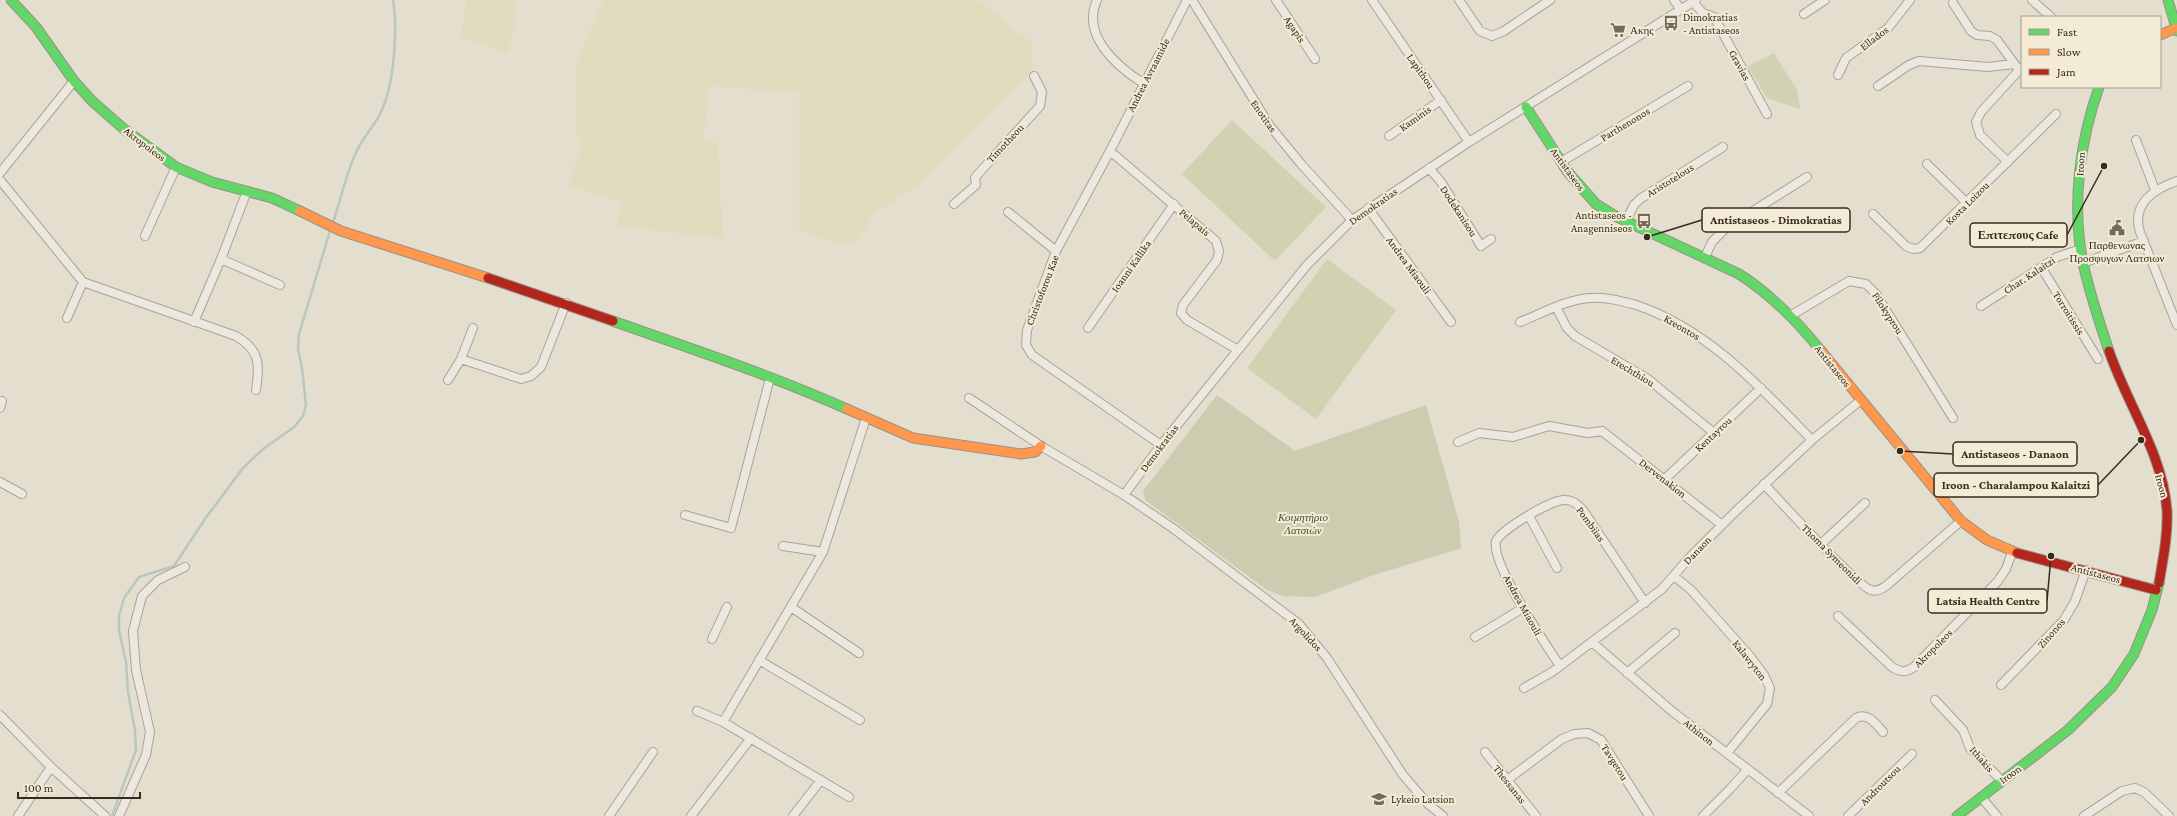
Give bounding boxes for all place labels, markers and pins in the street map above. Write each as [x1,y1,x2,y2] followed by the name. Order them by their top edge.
[1683,11,1740,36] place label: Dimokratias - Antistaseos
[1662,14,1680,32] bus stop icon: Dimokratias - Antistaseos
[1609,21,1627,39] supermarket icon: Ακης
[1630,24,1654,36] place label: Ακης
[1702,208,1850,232] callout: Antistaseos - Dimokratias
[1571,209,1632,235] place label: Antistaseos - Anagenniseos
[1635,212,1653,230] bus stop icon: Antistaseos - Anagenniseos
[2108,219,2126,237] public building icon: Παρθενωνας Προσφυγων Λατσιων
[1970,223,2067,247] callout: Επιτεπους Cafe
[2069,239,2165,264] place label: Παρθενωνας Προσφυγων Λατσιων
[1953,442,2077,466] callout: Antistaseos - Danaon
[1934,473,2098,497] callout: Iroon - Charalampou Kalaitzi
[1928,589,2047,613] callout: Latsia Health Centre
[1370,790,1388,808] school or university icon: Lykeio Latsion
[1391,793,1454,806] place label: Lykeio Latsion

